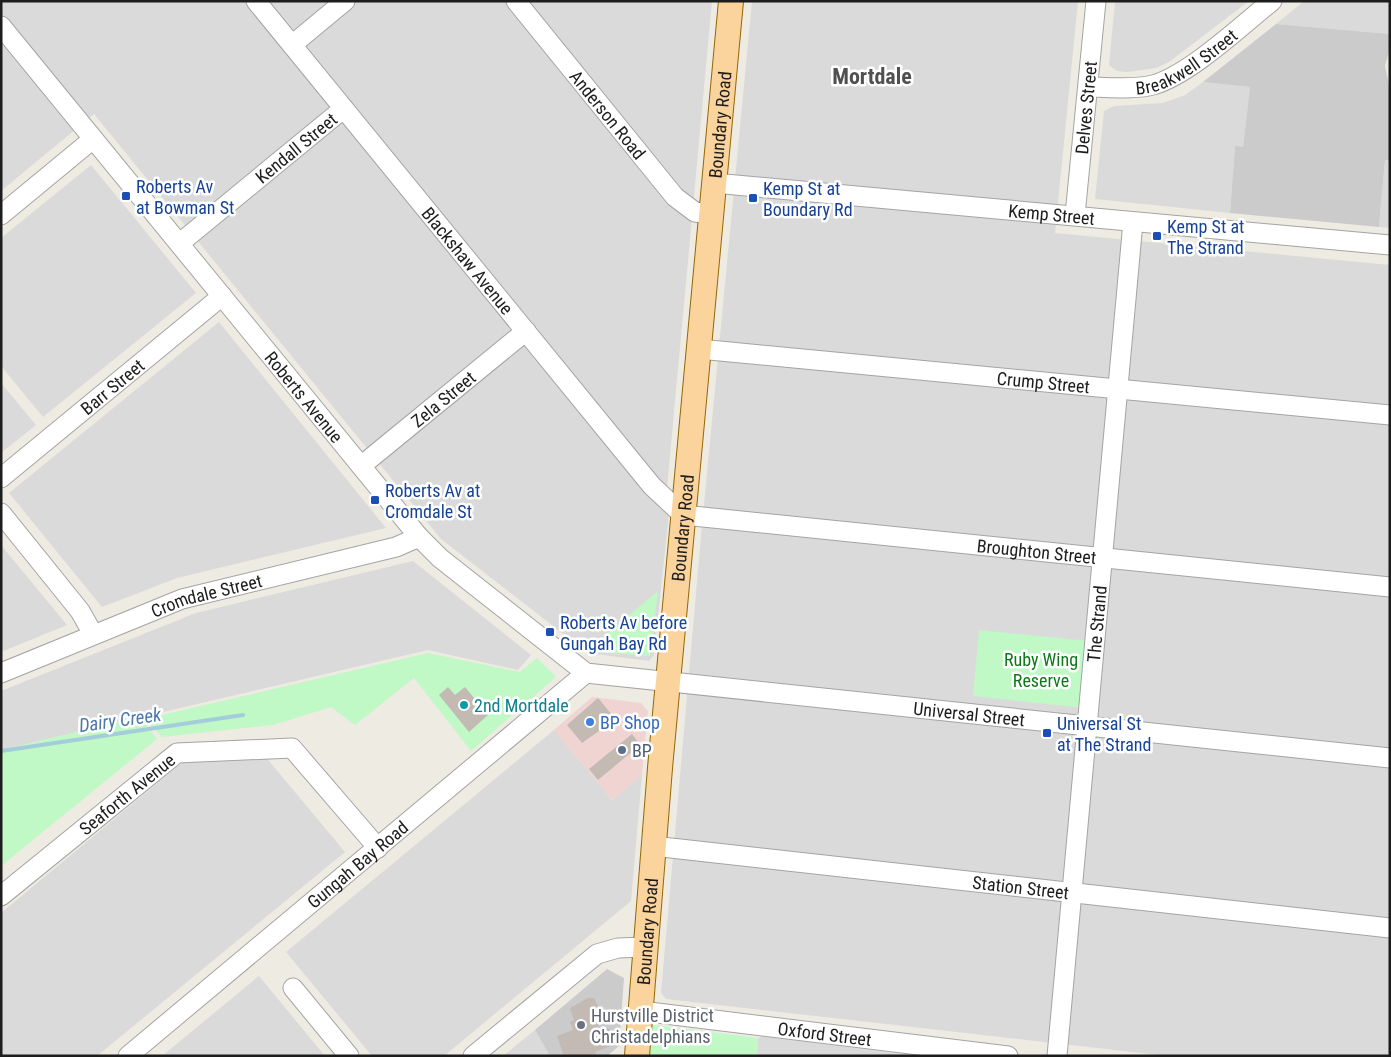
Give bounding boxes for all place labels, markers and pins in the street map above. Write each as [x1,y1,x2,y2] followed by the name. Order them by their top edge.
[136,176,234,218] place label: Roberts Av at Bowman St
[763,178,853,220] place label: Kemp St at Boundary Rd
[120,190,132,202] marker: Roberts Av at Bowman St
[747,192,759,204] marker: Kemp St at Boundary Rd
[1167,216,1244,258] place label: Kemp St at The Strand
[1151,230,1163,242] marker: Kemp St at The Strand
[385,480,480,522] place label: Roberts Av at Cromdale St
[369,494,381,506] marker: Roberts Av at Cromdale St
[560,612,687,654] place label: Roberts Av before Gungah Bay Rd
[544,626,556,638] marker: Roberts Av before Gungah Bay Rd
[474,695,569,716] place label: 2nd Mortdale
[458,699,470,711] marker: 2nd Mortdale
[600,712,660,733] place label: BP Shop
[1057,713,1151,755] place label: Universal St at The Strand
[584,716,596,728] marker: BP Shop
[1041,727,1053,739] marker: Universal St at The Strand
[632,740,652,761] place label: BP
[616,744,628,756] marker: BP
[591,1005,714,1047] place label: Hurstville District Christadelphians
[575,1019,587,1031] marker: Hurstville District Christadelphians

